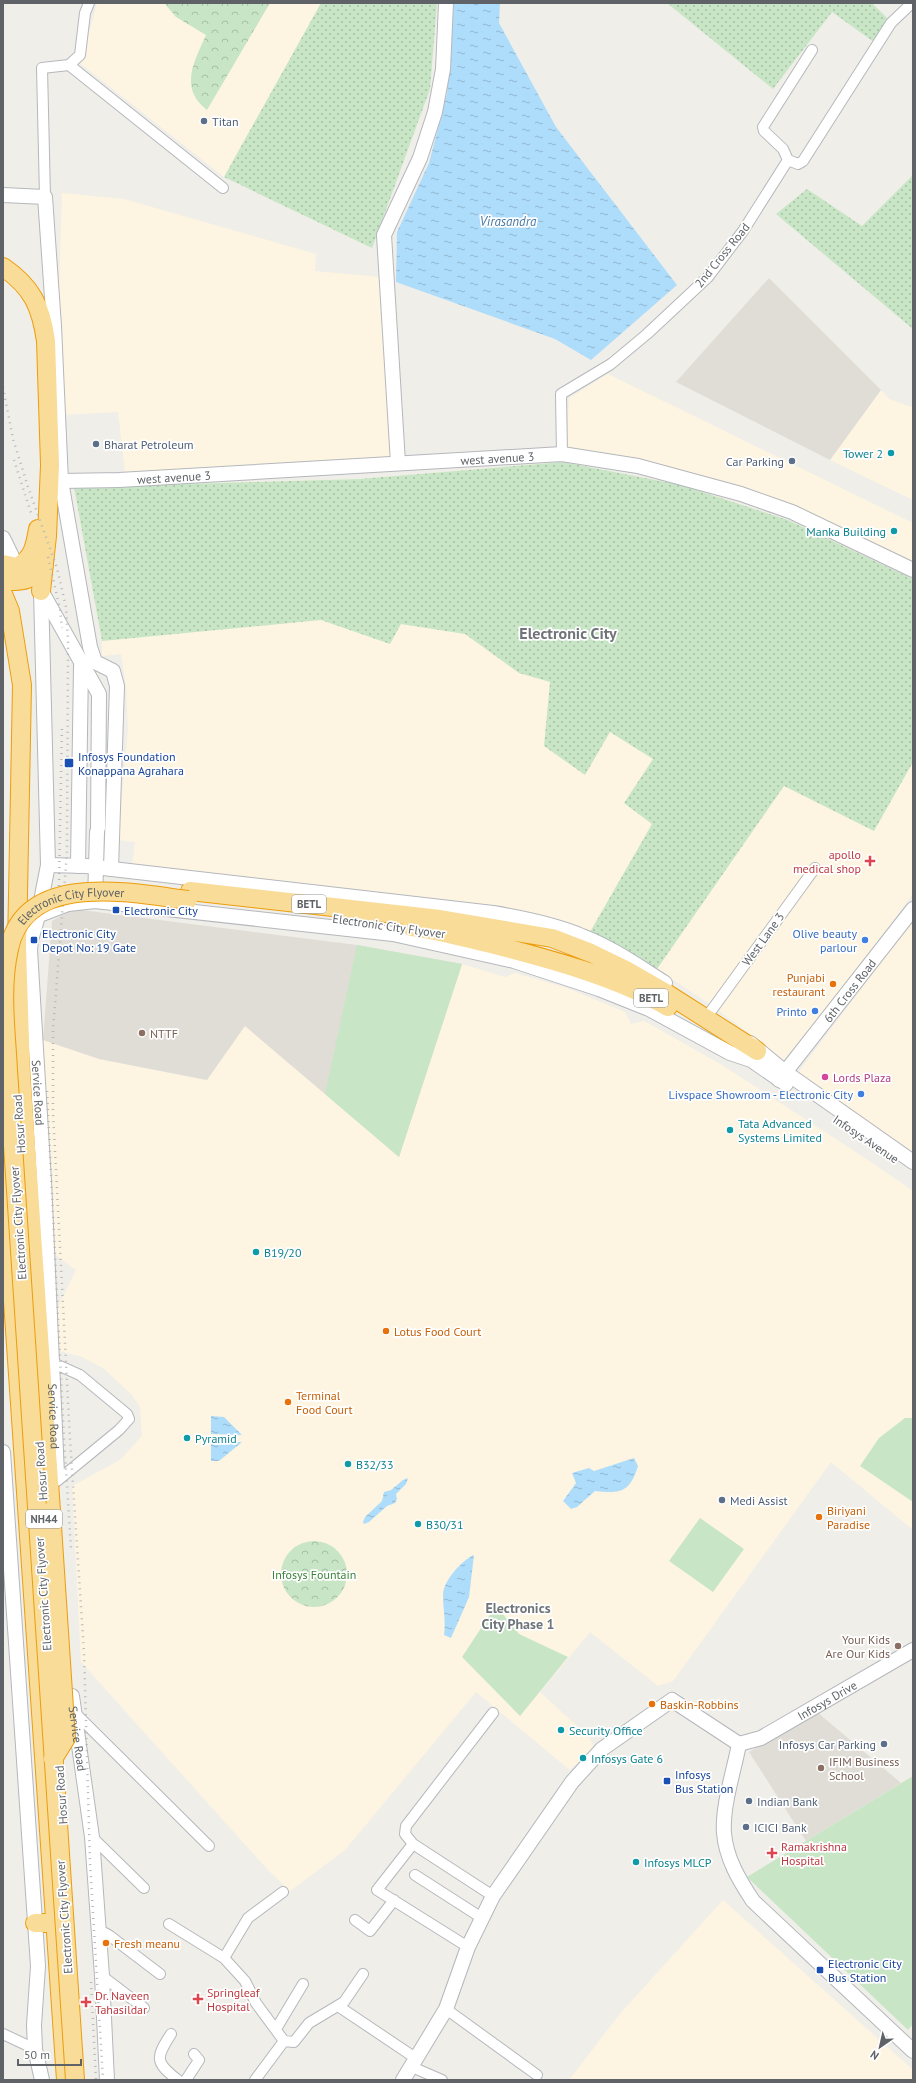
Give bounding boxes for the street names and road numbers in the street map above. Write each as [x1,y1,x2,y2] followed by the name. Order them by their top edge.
[691,220,753,290] street label: 2nd Cross Road
[460,448,535,467] street label: west avenue 3
[137,467,211,486] street label: west avenue 3
[14,884,125,927] street label: Electronic City Flyover
[292,895,326,913] road number: BETL
[739,909,787,969] street label: West Lane 3
[332,911,446,941] street label: Electronic City Flyover
[820,956,879,1025] street label: 6th Cross Road
[634,989,668,1007] road number: BETL
[29,1059,48,1126] street label: Service Road
[9,1094,29,1154] street label: Hosur Road
[830,1111,902,1167] street label: Infosys Avenue
[7,1166,29,1280] street label: Electronic City Flyover
[45,1383,63,1449] street label: Service Road
[31,1441,51,1501] street label: Hosur Road
[26,1510,62,1528] road number: NH44
[32,1537,54,1651] street label: Electronic City Flyover
[795,1677,859,1723] street label: Infosys Drive
[66,1705,90,1772] street label: Service Road
[51,1765,71,1825] street label: Hosur Road
[53,1860,75,1974] street label: Electronic City Flyover

